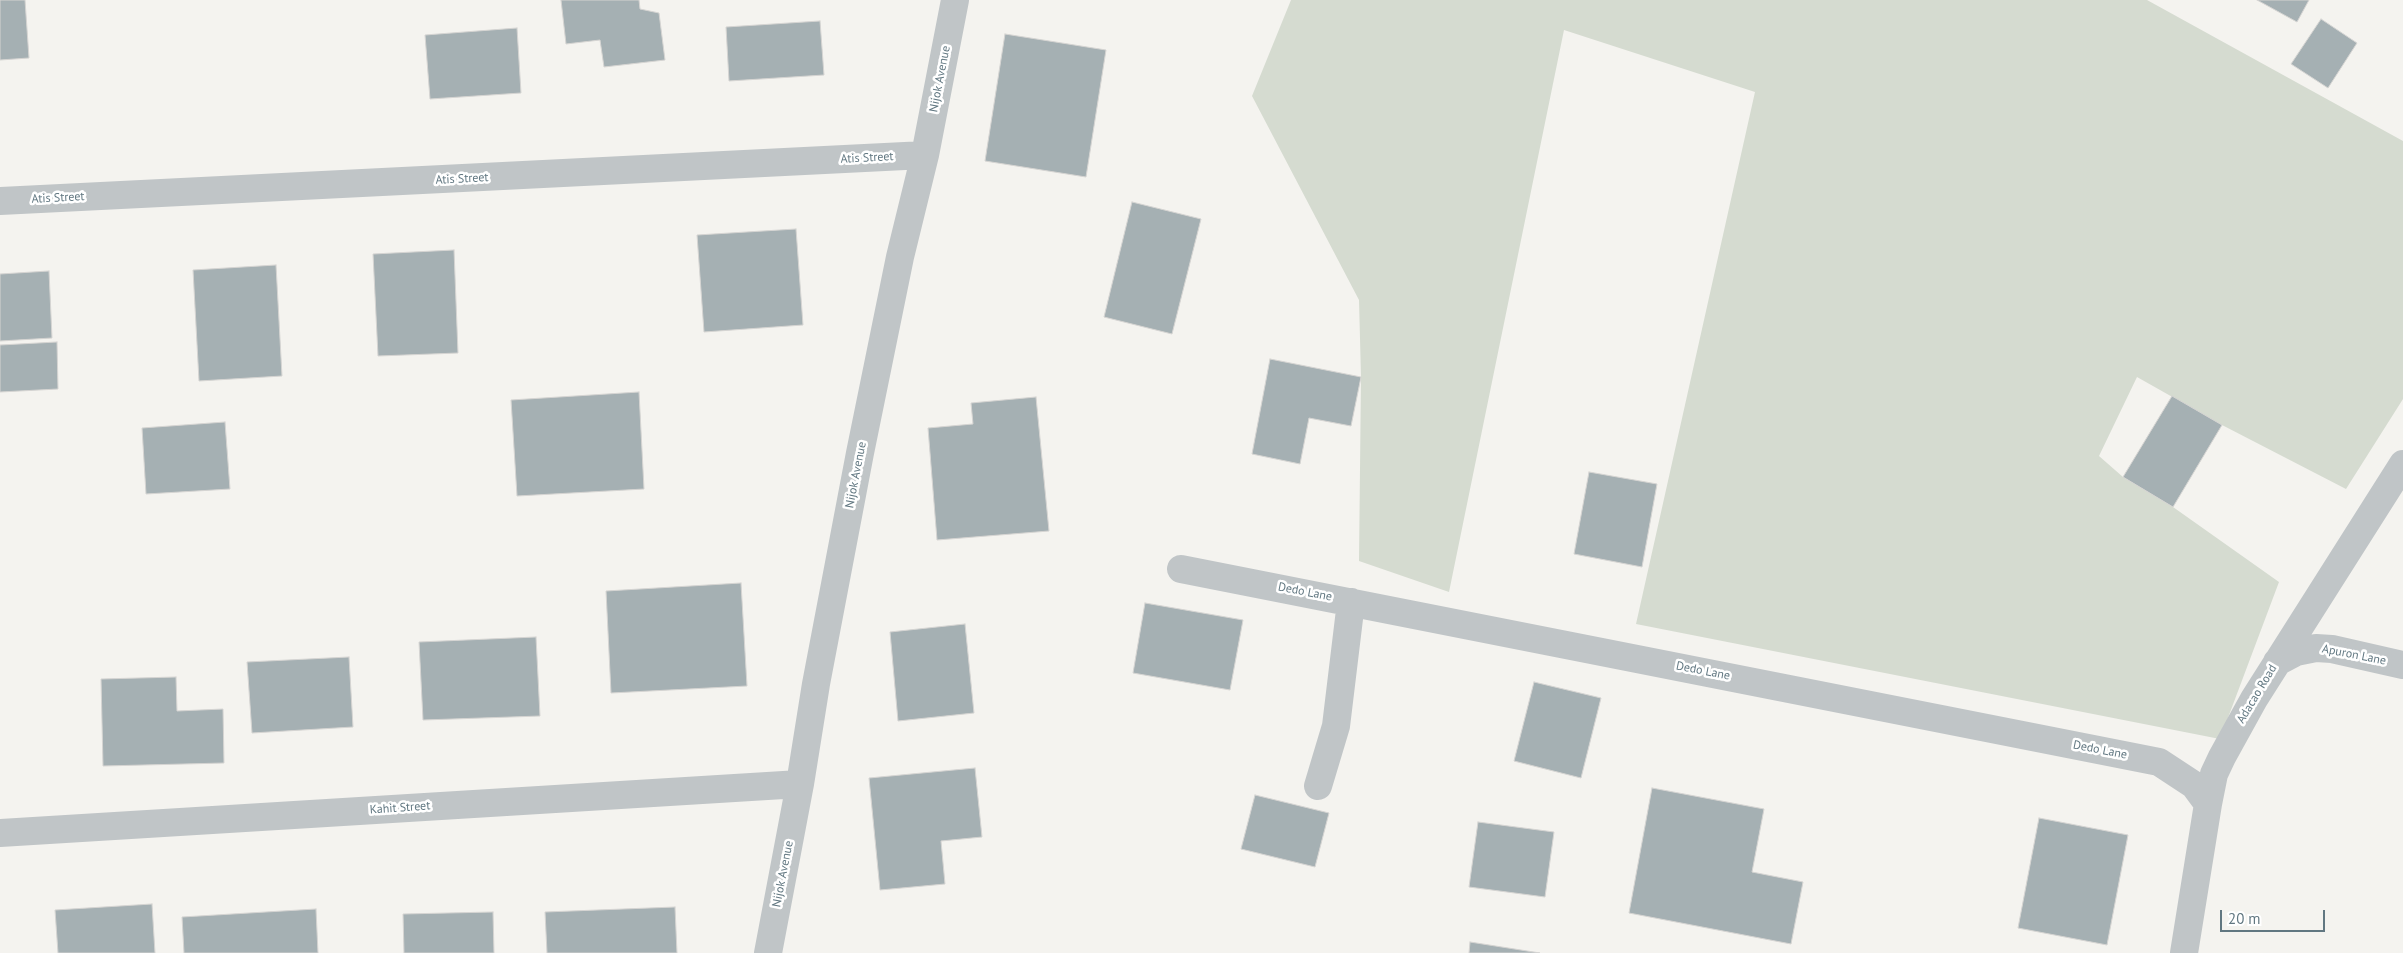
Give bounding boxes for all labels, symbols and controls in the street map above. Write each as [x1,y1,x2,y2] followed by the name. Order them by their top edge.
[927,45,953,113] street label: Nijok Avenue
[840,149,894,167] street label: Atis Street
[435,170,489,188] street label: Atis Street
[31,189,85,207] street label: Atis Street
[843,441,869,509] street label: Nijok Avenue
[1277,580,1333,604] street label: Dedo Lane
[2321,642,2387,668] street label: Apuron Lane
[1675,659,1731,683] street label: Dedo Lane
[2234,662,2280,726] street label: Adacao Road
[2072,738,2128,762] street label: Dedo Lane
[369,799,431,817] street label: Kahit Street
[770,840,796,908] street label: Nijok Avenue
[2223,900,2328,932] scale bar
[2228,909,2261,928] text: 20 m

